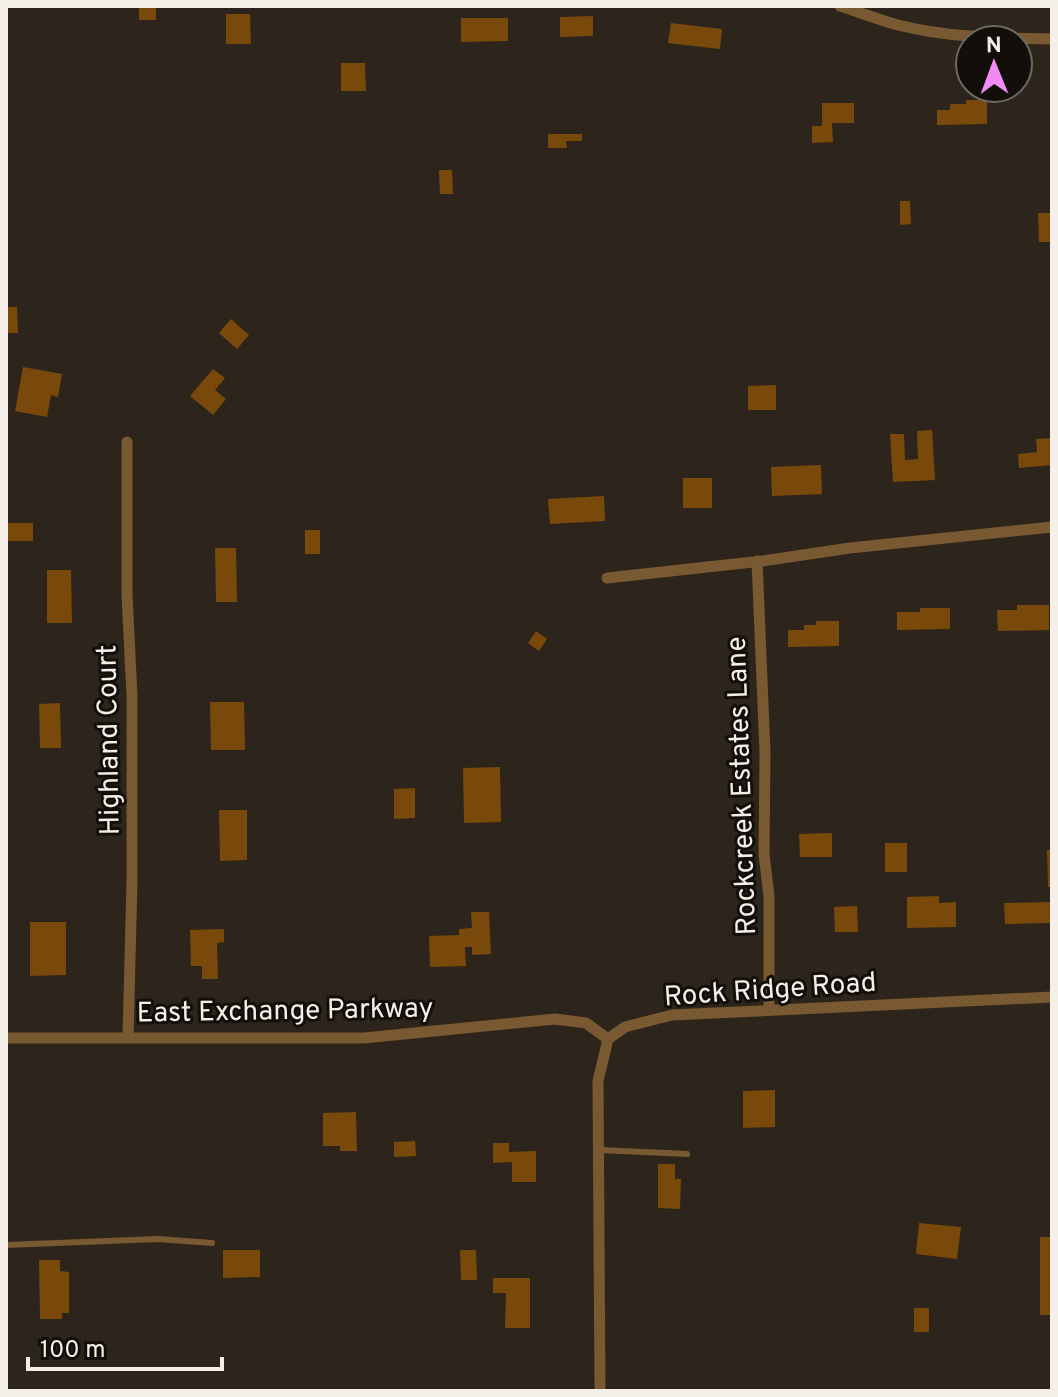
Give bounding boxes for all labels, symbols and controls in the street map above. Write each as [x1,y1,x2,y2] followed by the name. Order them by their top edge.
[954,24,1034,104] north arrow
[986,33,1002,60] text: N
[720,636,766,936] street label: Rockcreek Estates Lane
[90,644,130,836] street label: Highland Court
[663,966,878,1016] street label: Rock Ridge Road
[136,991,434,1033] street label: East Exchange Parkway
[28,1321,222,1371] scale bar
[40,1336,106,1366] text: 100 m

